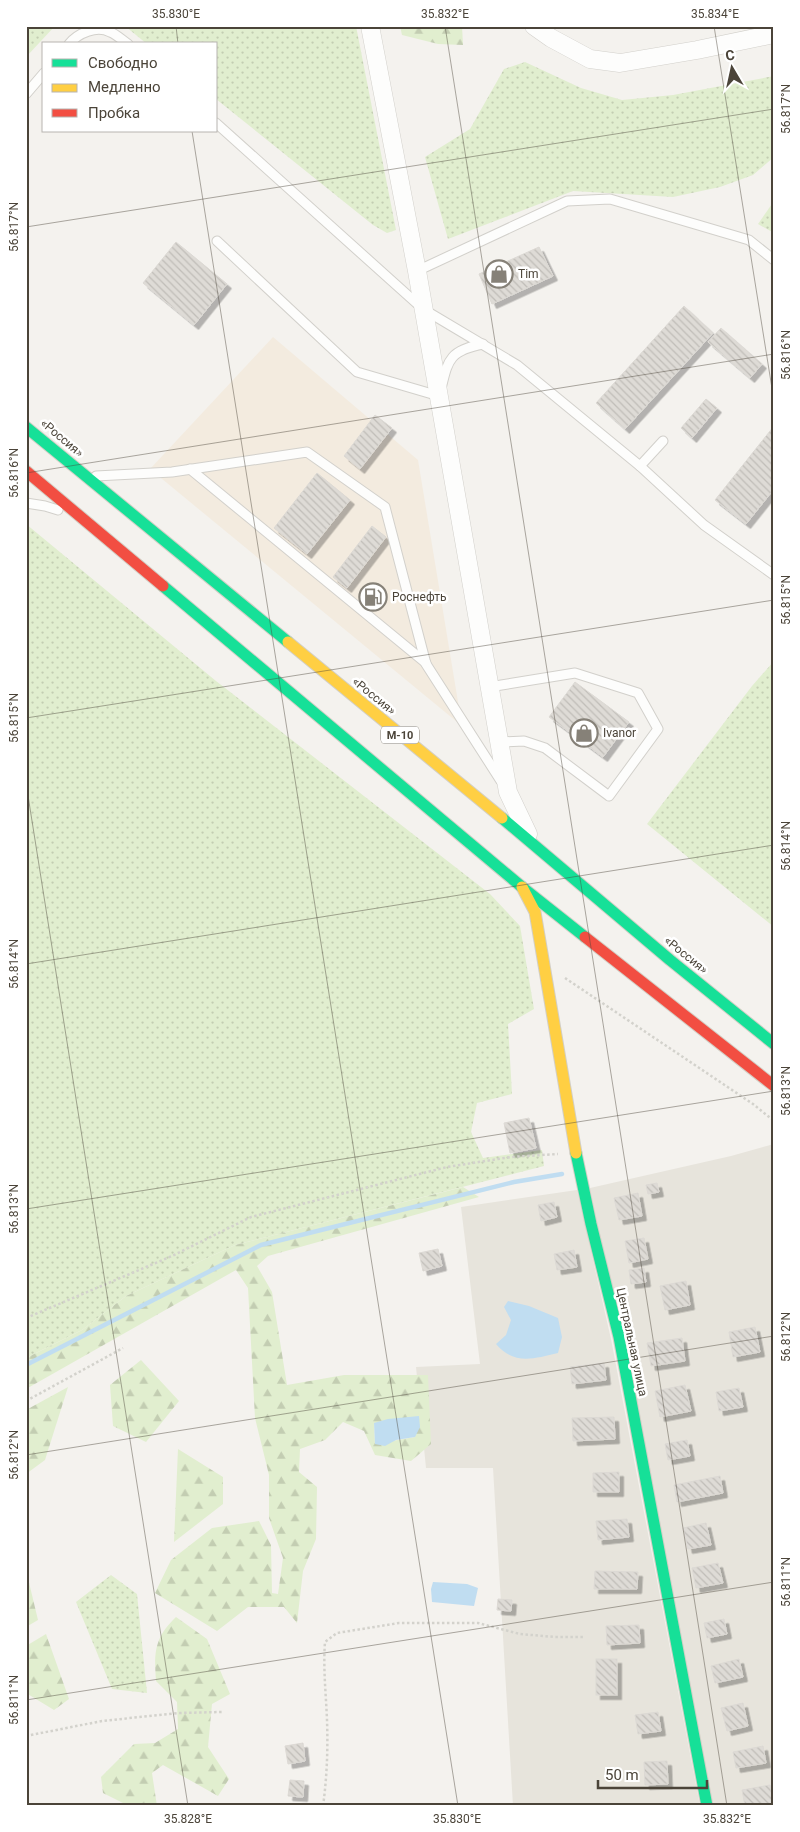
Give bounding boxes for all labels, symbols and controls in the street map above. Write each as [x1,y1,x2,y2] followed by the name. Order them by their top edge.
[152,7,200,21] text: 35.830°E
[421,7,469,21] text: 35.832°E
[691,7,739,21] text: 35.834°E
[42,42,218,132] legend
[708,42,758,92] north arrow
[724,47,736,64] text: С
[88,54,157,72] text: Свободно
[88,78,161,96] text: Медленно
[779,84,793,134] text: 56.817°N
[88,104,140,122] text: Пробка
[7,202,21,252] text: 56.817°N
[484,259,514,289] shop icon: Tim
[518,267,539,281] place label: Tim
[779,330,793,380] text: 56.816°N
[38,416,87,460] street label: «Россия»
[7,448,21,498] text: 56.816°N
[779,575,793,625] text: 56.815°N
[358,582,388,612] fuel station icon: Роснефть
[392,590,446,604] place label: Роснефть
[350,674,399,718] street label: «Россия»
[7,693,21,743] text: 56.815°N
[569,718,599,748] shop icon: Ivanor
[381,726,419,744] road number: М-10
[603,726,636,740] place label: Ivanor
[779,821,793,871] text: 56.814°N
[662,933,711,977] street label: «Россия»
[7,939,21,989] text: 56.814°N
[779,1066,793,1116] text: 56.813°N
[7,1184,21,1234] text: 56.813°N
[614,1286,650,1398] street label: Центральная улица
[779,1312,793,1362] text: 56.812°N
[7,1430,21,1480] text: 56.812°N
[779,1557,793,1607] text: 56.811°N
[7,1675,21,1725] text: 56.811°N
[598,1757,706,1789] scale bar
[605,1766,639,1784] text: 50 m
[164,1812,212,1826] text: 35.828°E
[433,1812,481,1826] text: 35.830°E
[703,1812,751,1826] text: 35.832°E

